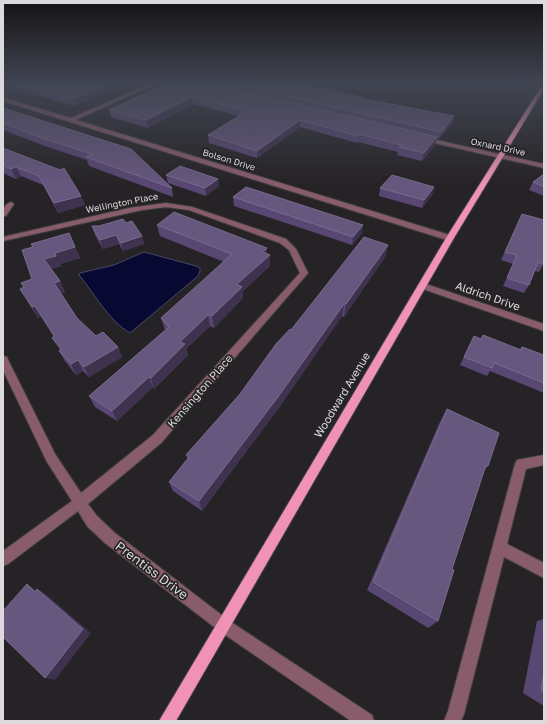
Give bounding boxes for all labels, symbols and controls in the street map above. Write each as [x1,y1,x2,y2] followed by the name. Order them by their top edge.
[470,135,526,158] street label: Oxnard Drive
[201,146,257,173] street label: Bolson Drive
[85,190,159,215] street label: Wellington Place
[454,278,522,313] street label: Aldrich Drive
[311,350,372,440] street label: Woodward Avenue
[164,351,235,430] street label: Kensington Place
[113,537,191,603] street label: Prentiss Drive

